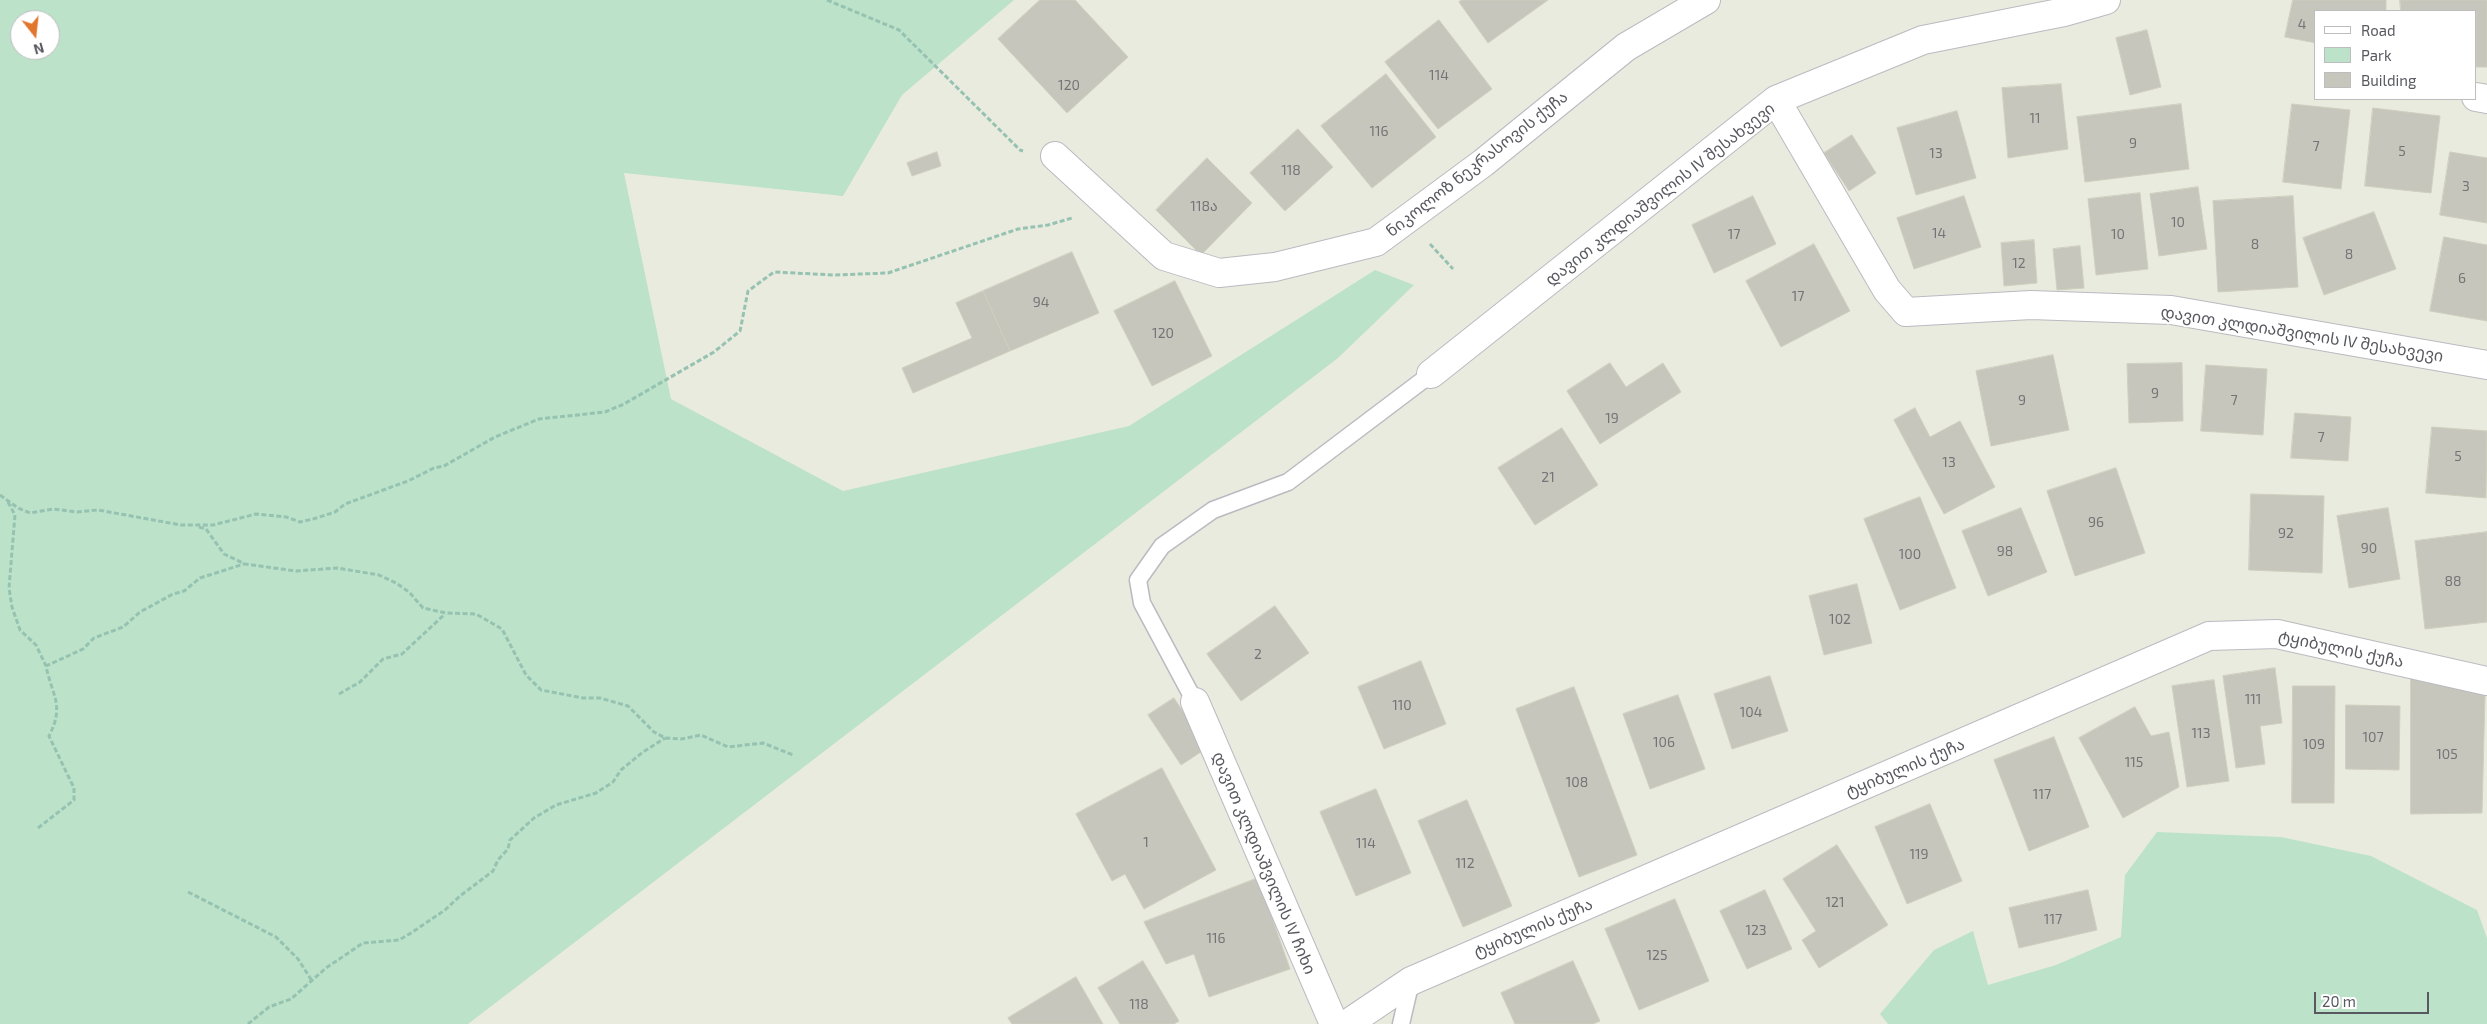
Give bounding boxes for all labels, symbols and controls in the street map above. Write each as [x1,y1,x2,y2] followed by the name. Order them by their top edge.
[10,10,60,60] north arrow
[2314,10,2477,100] legend
[2298,16,2306,32] house number: 4
[2361,21,2396,39] text: Road
[32,39,46,59] text: N
[2361,46,2392,64] text: Park
[1429,67,1449,83] house number: 114
[2361,71,2416,89] text: Building
[1058,77,1080,93] house number: 120
[1382,87,1572,241] street label: ნიკოლოზ ნეკრასოვის ქუჩა
[1542,98,1778,290] street label: დავით კლდიაშვილის IV შესახვევი
[2029,110,2041,126] house number: 11
[1369,123,1389,139] house number: 116
[2129,135,2137,151] house number: 9
[2312,138,2320,154] house number: 7
[2398,143,2406,159] house number: 5
[1929,145,1943,161] house number: 13
[1281,162,1301,178] house number: 118
[2462,178,2470,194] house number: 3
[1190,198,1218,214] house number: 118ა
[2171,214,2185,230] house number: 10
[1932,225,1946,241] house number: 14
[1728,226,1740,242] house number: 17
[2111,226,2125,242] house number: 10
[2251,236,2259,252] house number: 8
[2345,246,2353,262] house number: 8
[2012,255,2026,271] house number: 12
[2458,270,2466,286] house number: 6
[1792,288,1804,304] house number: 17
[1033,294,1049,310] house number: 94
[2159,302,2445,366] street label: დავით კლდიაშვილის IV შესახვევი
[1152,325,1174,341] house number: 120
[2151,385,2159,401] house number: 9
[2018,392,2026,408] house number: 9
[2230,392,2238,408] house number: 7
[1605,410,1619,426] house number: 19
[2317,429,2325,445] house number: 7
[2454,448,2462,464] house number: 5
[1942,454,1956,470] house number: 13
[1541,469,1555,485] house number: 21
[2088,514,2104,530] house number: 96
[2278,525,2294,541] house number: 92
[2361,540,2377,556] house number: 90
[1997,543,2013,559] house number: 98
[1899,546,1921,562] house number: 100
[2445,573,2461,589] house number: 88
[1829,611,1851,627] house number: 102
[2277,626,2405,672] street label: ტყიბულის ქუჩა
[1254,646,1262,662] house number: 2
[2245,691,2261,707] house number: 111
[1392,697,1412,713] house number: 110
[1740,704,1762,720] house number: 104
[2192,725,2210,741] house number: 113
[2362,729,2384,745] house number: 107
[1653,734,1675,750] house number: 106
[1843,734,1967,802] street label: ტყიბულის ქუჩა
[2303,736,2325,752] house number: 109
[2436,746,2458,762] house number: 105
[1208,749,1320,977] street label: დავით კლდიაშვილის IV ჩიხი
[2125,754,2143,770] house number: 115
[1566,774,1588,790] house number: 108
[2033,786,2051,802] house number: 117
[1143,834,1149,850] house number: 1
[1356,835,1376,851] house number: 114
[1909,846,1929,862] house number: 119
[1455,855,1475,871] house number: 112
[1471,894,1595,962] street label: ტყიბულის ქუჩა
[1825,894,1845,910] house number: 121
[2044,911,2062,927] house number: 117
[1745,922,1767,938] house number: 123
[1206,930,1226,946] house number: 116
[1647,947,1667,963] house number: 125
[2317,982,2432,1014] scale bar
[2322,992,2356,1010] text: 20 m
[1129,996,1149,1012] house number: 118

